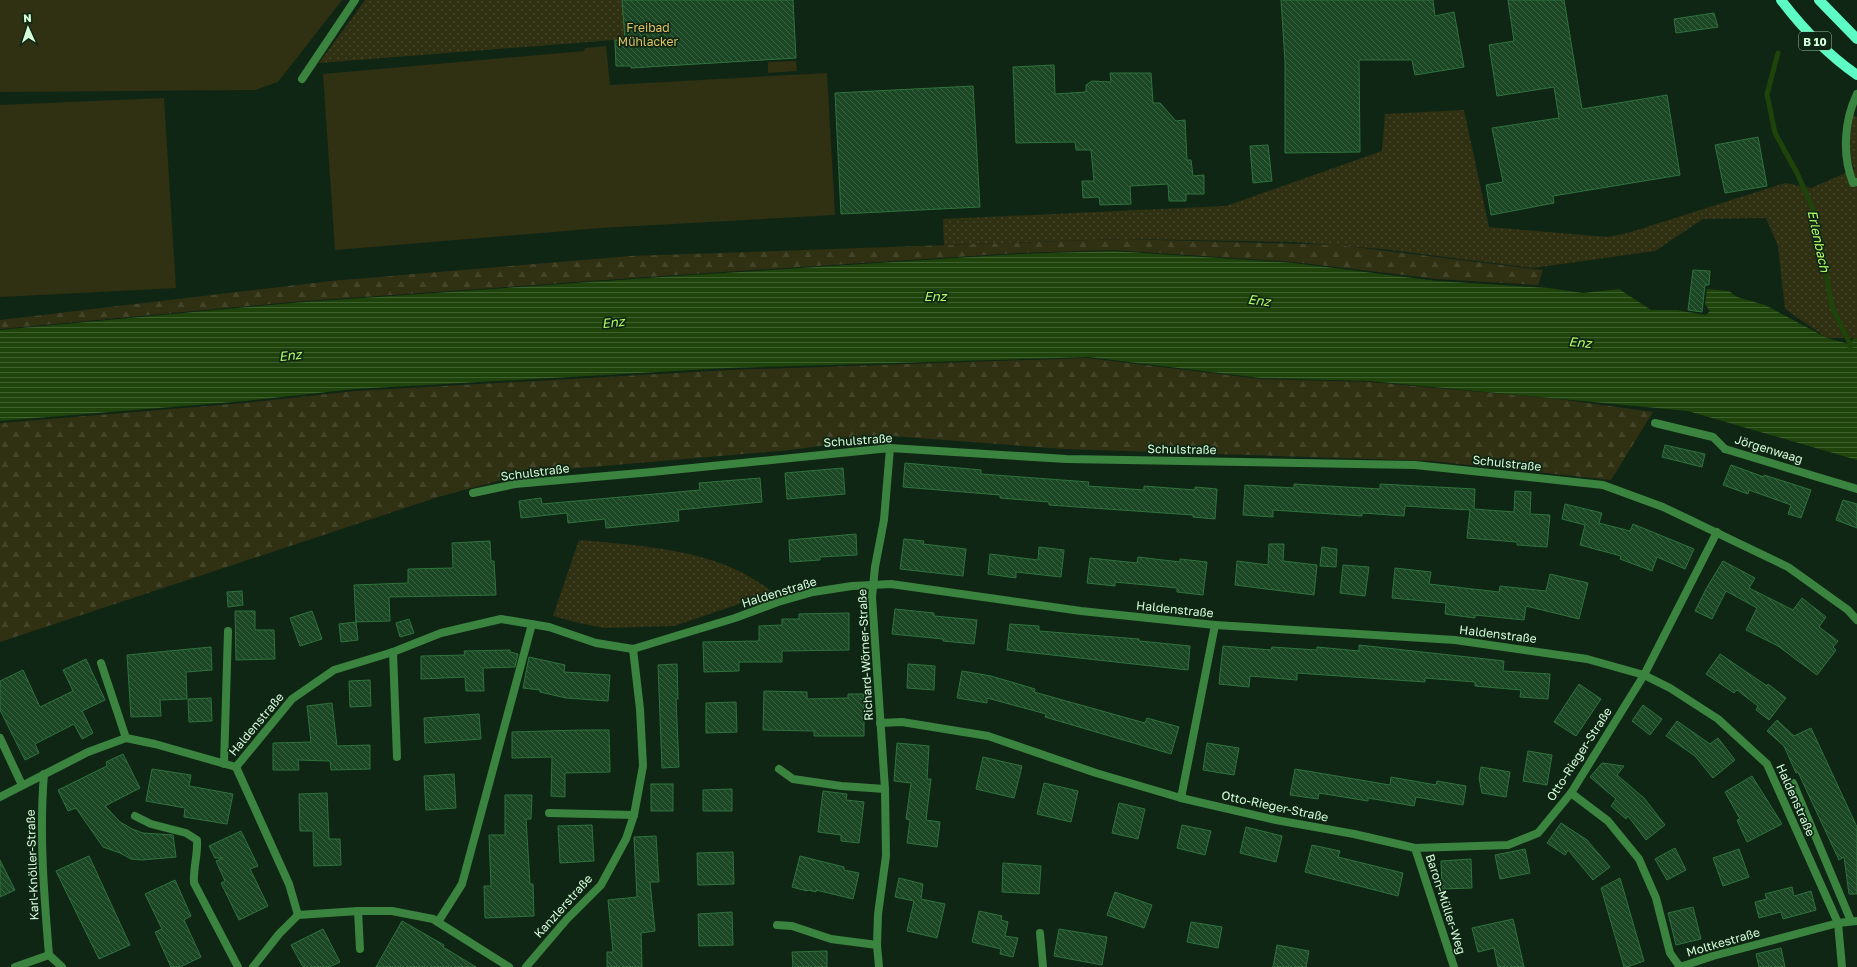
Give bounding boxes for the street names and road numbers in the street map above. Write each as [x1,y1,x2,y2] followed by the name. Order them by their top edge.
[1799,32,1831,50] road number: B 10
[823,430,893,450] street label: Schulstraße
[1733,432,1805,466] street label: Jörgenwaag
[1147,441,1217,457] street label: Schulstraße
[1472,452,1542,474] street label: Schulstraße
[500,460,570,484] street label: Schulstraße
[740,573,818,611] street label: Haldenstraße
[854,589,876,721] street label: Richard-Wörner-Straße
[1136,597,1214,621] street label: Haldenstraße
[1458,622,1538,646] street label: Haldenstraße
[225,689,287,759] street label: Haldenstraße
[1543,704,1615,804] street label: Otto-Rieger-Straße
[1773,761,1819,839] street label: Haldenstraße
[1220,787,1330,825] street label: Otto-Rieger-Straße
[23,809,41,921] street label: Karl-Knöller-Straße
[1423,852,1469,956] street label: Baron-Müller-Weg
[531,871,595,941] street label: Kanzlerstraße
[1684,924,1762,960] street label: Moltkestraße

